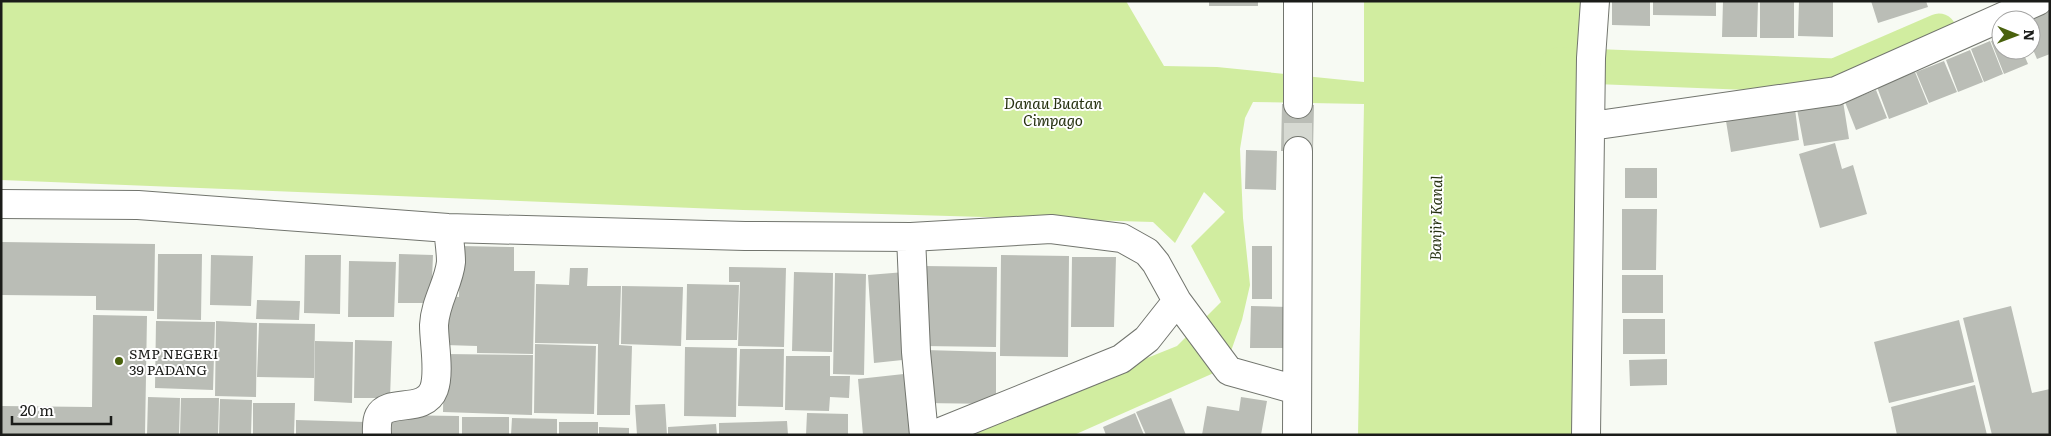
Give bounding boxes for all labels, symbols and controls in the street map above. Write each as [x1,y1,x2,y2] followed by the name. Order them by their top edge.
[1991,10,2041,60] north arrow
[2020,29,2040,42] text: N
[1004,91,1102,131] water label: Danau Buatan Cimpago
[1423,174,1447,261] water label: Banjir Kanal
[129,343,218,379] place label: SMP NEGERI 39 PADANG
[113,355,125,367] marker: SMP NEGERI 39 PADANG
[12,394,111,426] scale bar
[20,398,54,421] text: 20 m

